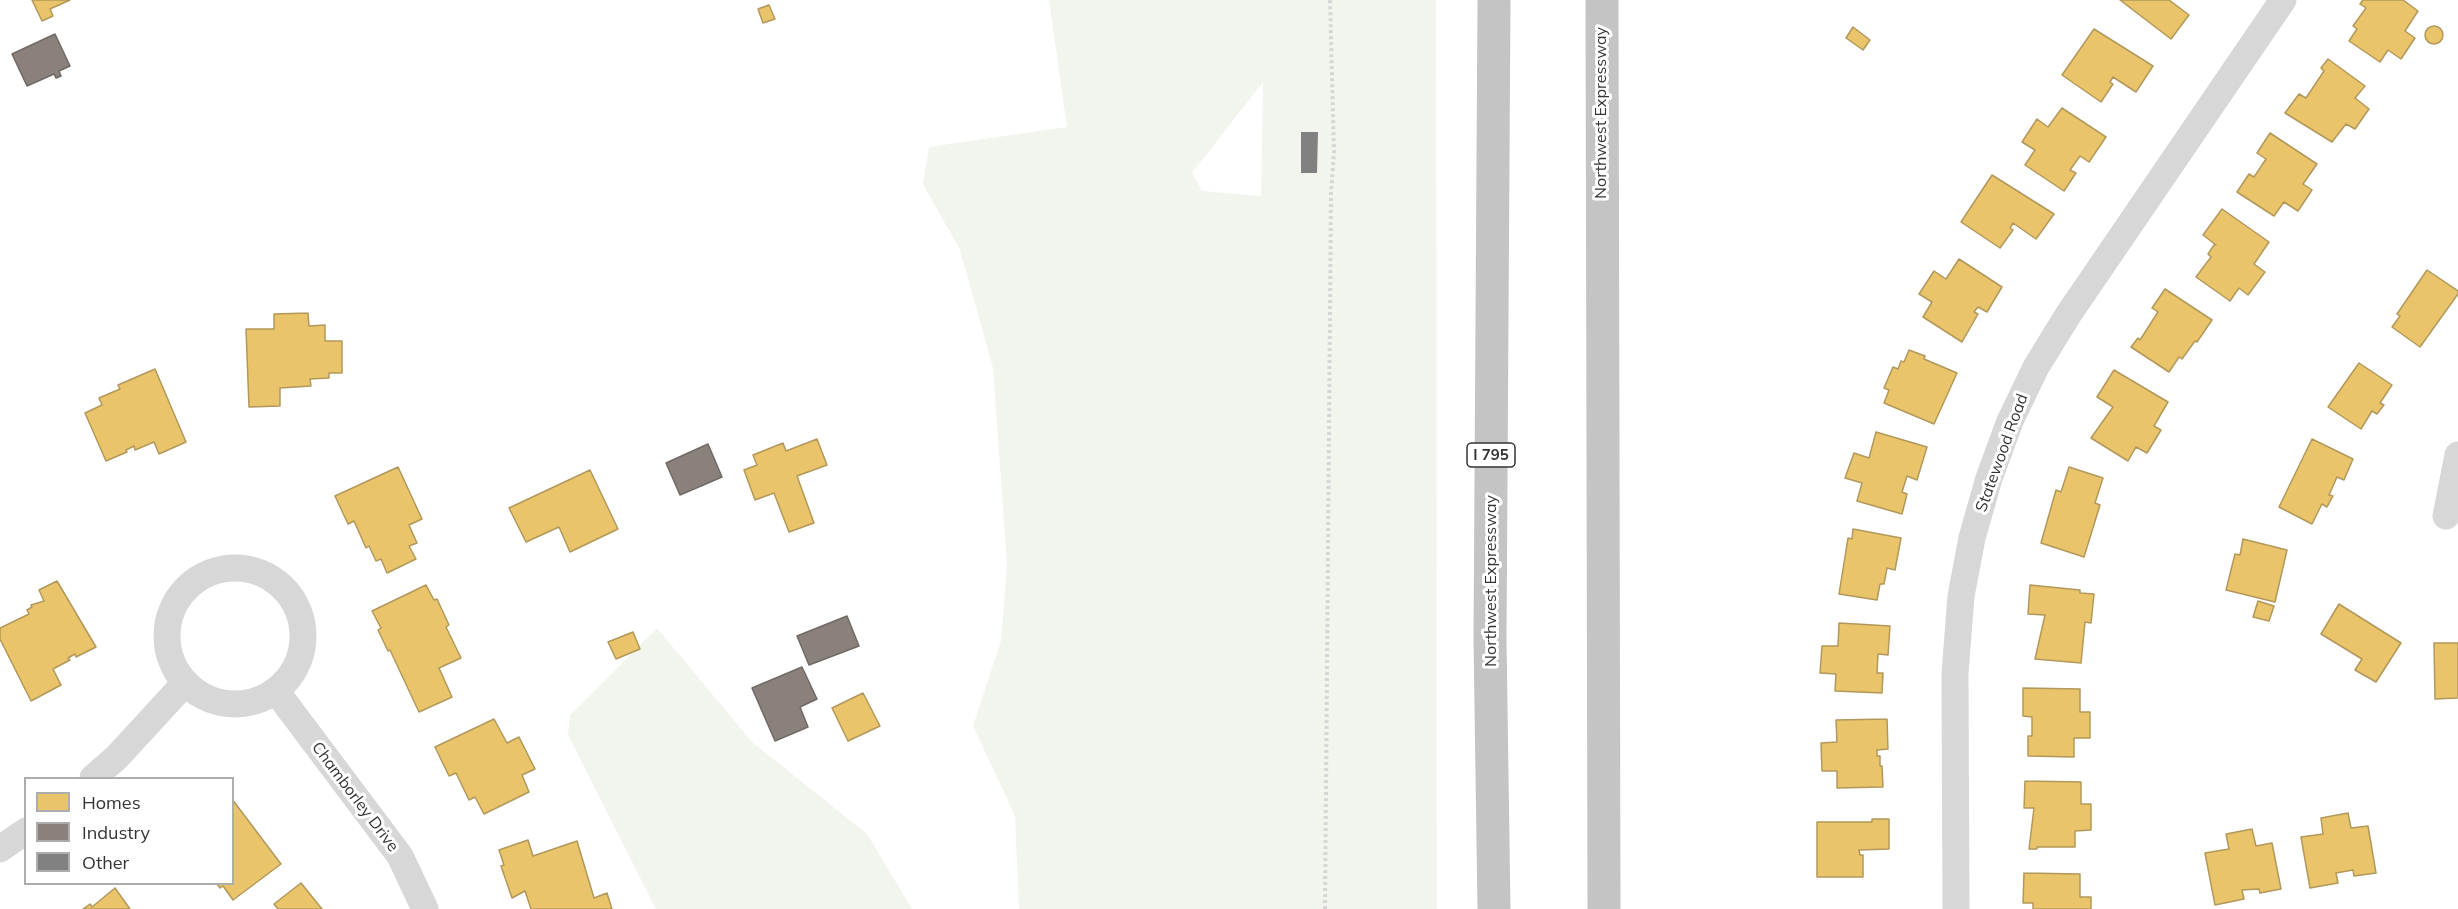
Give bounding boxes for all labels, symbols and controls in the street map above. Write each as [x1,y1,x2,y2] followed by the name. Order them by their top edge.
[1591,27,1611,199] street label: Northwest Expressway
[1972,391,2032,515] street label: Statewood Road
[1467,443,1515,467] road number: I 795
[1481,495,1501,667] street label: Northwest Expressway
[308,738,402,856] street label: Chamborley Drive
[24,777,234,885] legend
[82,791,141,814] text: Homes
[82,821,150,844] text: Industry
[82,851,129,874] text: Other

